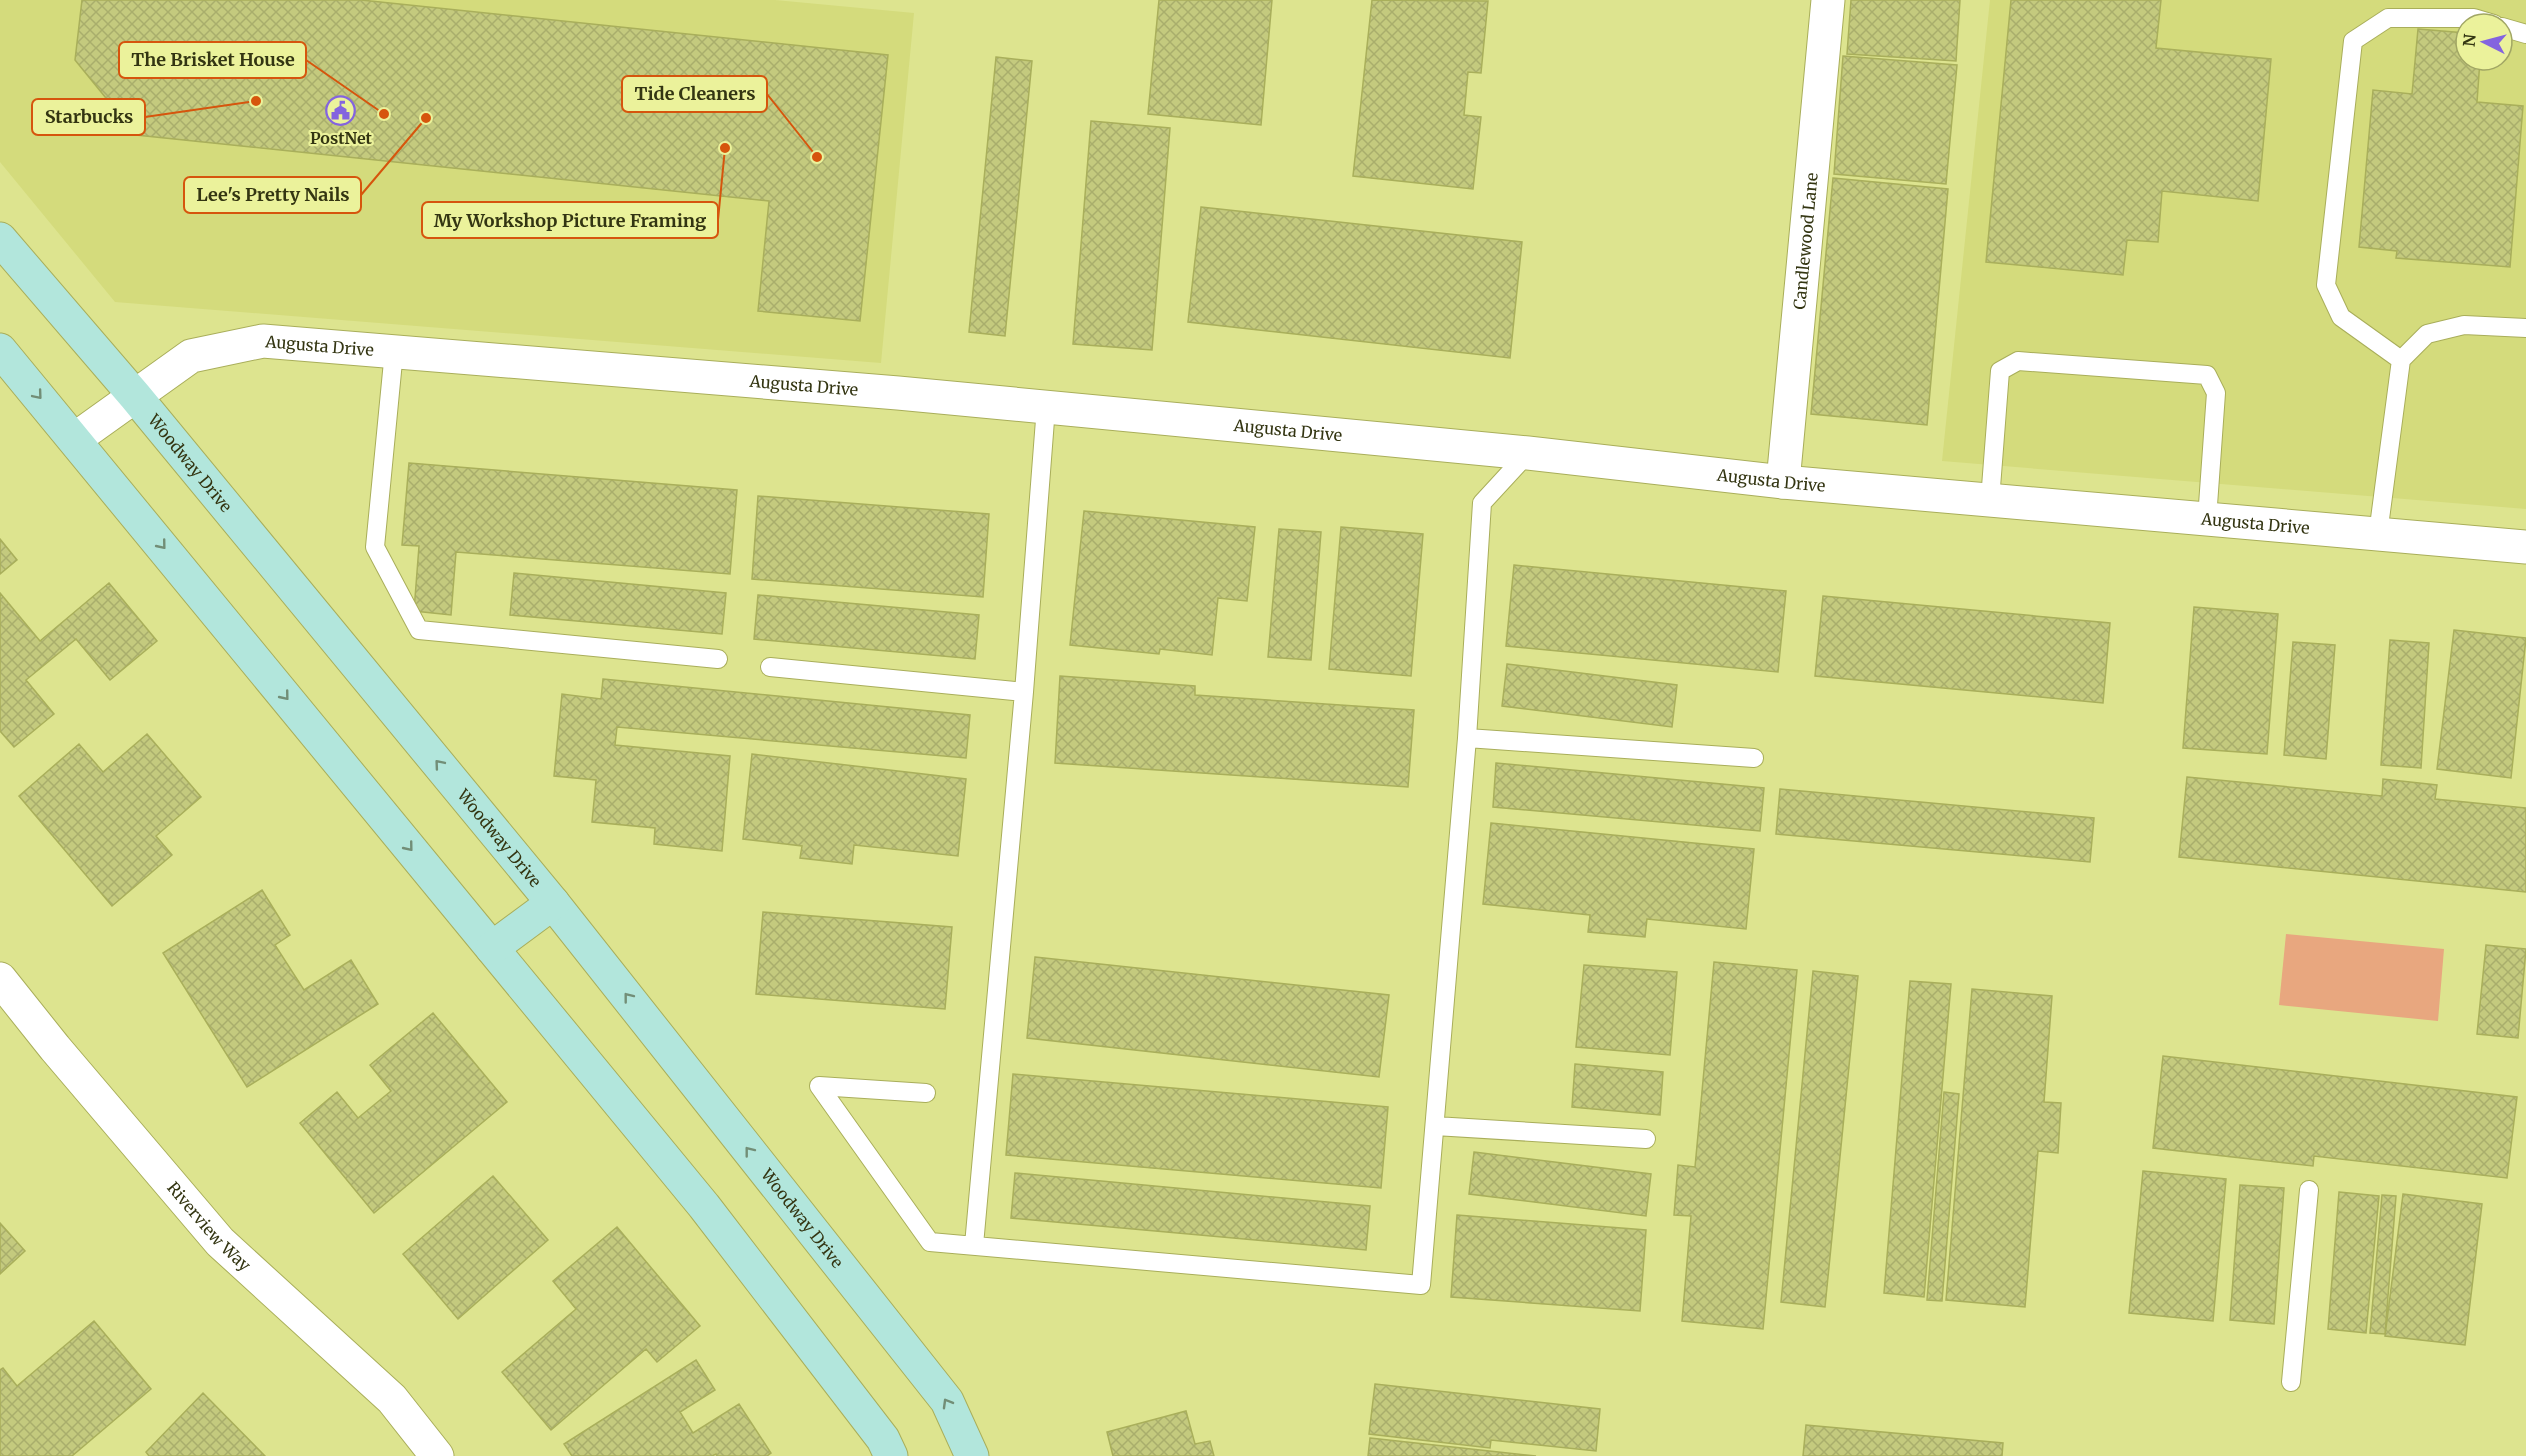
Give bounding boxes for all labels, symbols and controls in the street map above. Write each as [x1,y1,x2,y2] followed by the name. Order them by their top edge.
[2454,12,2514,72] north arrow
[2458,33,2480,48] text: N
[119,42,306,78] callout: The Brisket House
[131,48,295,71] text: The Brisket House
[622,76,767,112] callout: Tide Cleaners
[634,82,756,105] text: Tide Cleaners
[325,94,357,126] public building icon: PostNet
[32,99,145,135] callout: Starbucks
[45,105,133,128] text: Starbucks
[310,128,373,148] place label: PostNet
[1789,172,1822,310] street label: Candlewood Lane
[184,177,361,213] callout: Lee's Pretty Nails
[196,183,350,206] text: Lee's Pretty Nails
[422,202,718,238] callout: My Workshop Picture Framing
[434,209,706,232] text: My Workshop Picture Framing
[264,331,375,360] street label: Augusta Drive
[748,371,859,400] street label: Augusta Drive
[31,388,42,399] one-way arrow
[144,409,236,516] street label: Woodway Drive
[1232,415,1343,445] street label: Augusta Drive
[1715,464,1826,496] street label: Augusta Drive
[2199,509,2310,538] street label: Augusta Drive
[155,538,166,549] one-way arrow
[278,689,289,700] one-way arrow
[436,760,447,771] one-way arrow
[453,784,546,891] street label: Woodway Drive
[402,840,413,851] one-way arrow
[625,993,636,1004] one-way arrow
[746,1146,757,1157] one-way arrow
[756,1164,848,1272] street label: Woodway Drive
[163,1178,255,1276] street label: Riverview Way
[942,1399,954,1409] one-way arrow

